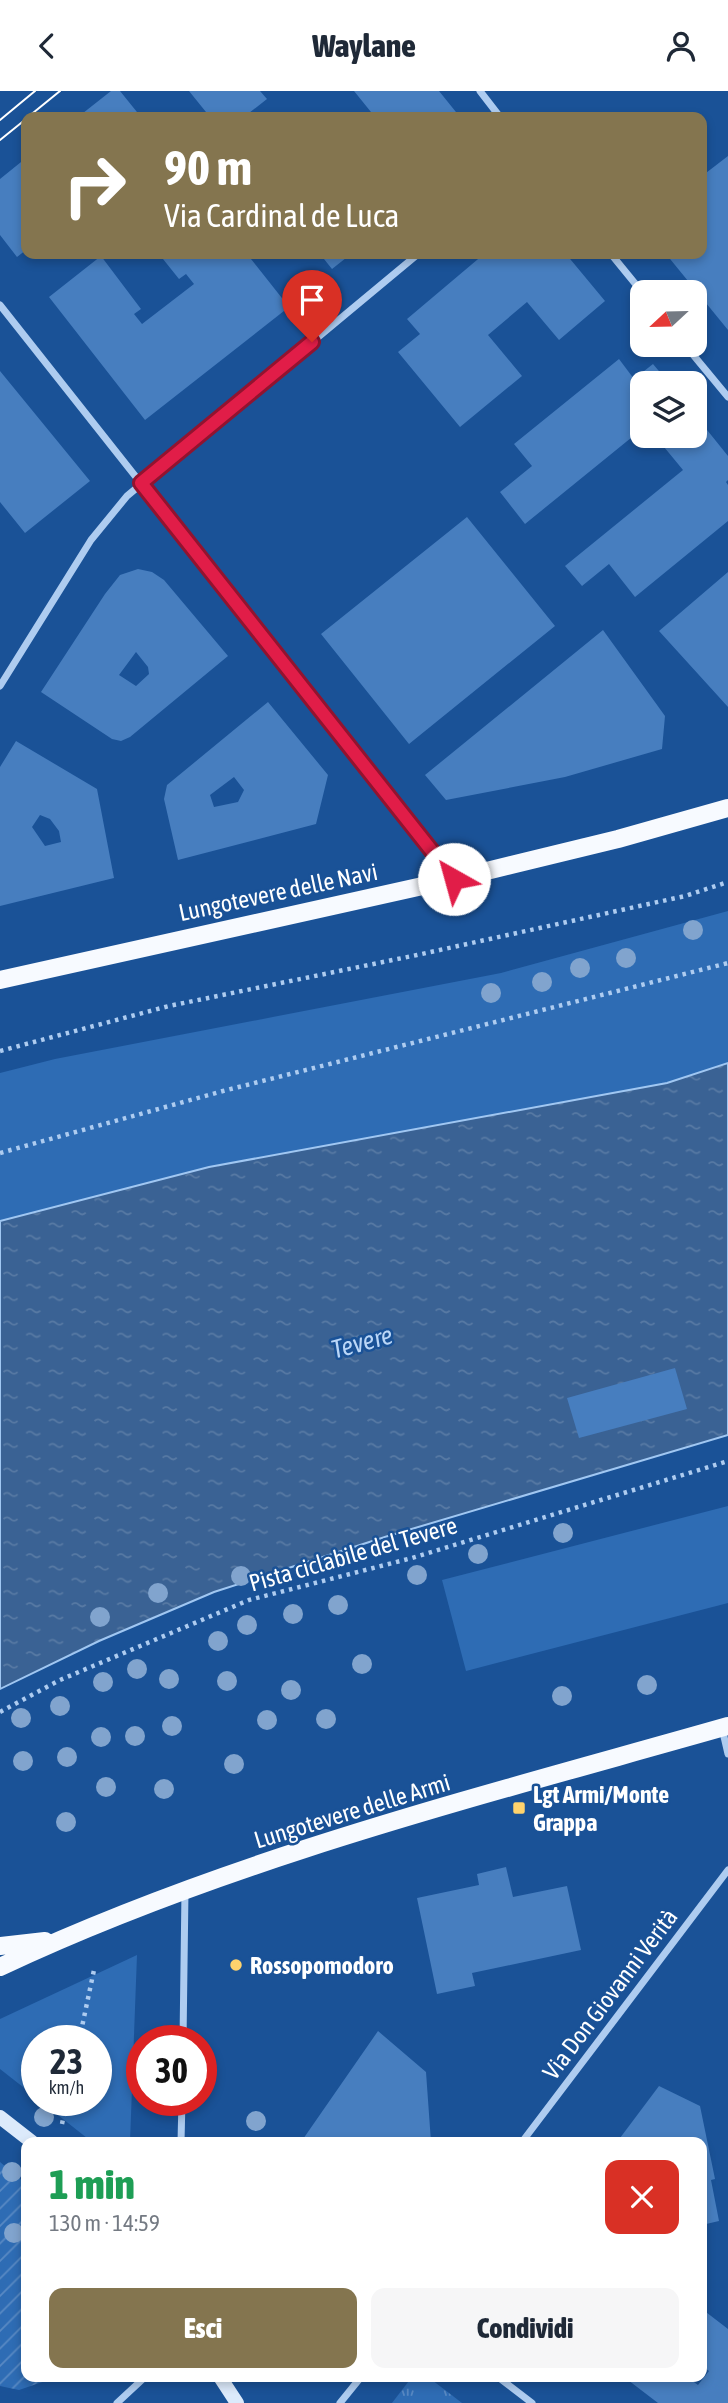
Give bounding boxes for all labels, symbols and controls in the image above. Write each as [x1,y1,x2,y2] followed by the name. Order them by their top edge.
[28,27,66,65] icon: back
[312,27,416,64] text: Waylane
[662,27,700,65] icon: person
[164,139,252,195] text: 90 m
[49,140,140,231] icon: right
[164,197,399,234] text: Via Cardinal de Luca
[282,270,342,342] pin
[630,280,707,357] north arrow
[630,280,707,448] map controls
[293,281,331,319] icon: arrive
[630,371,707,448] button: layers
[417,842,491,916] position arrow
[176,858,380,926] street label: Lungotevere delle Navi
[328,1319,396,1365] water label: Tevere
[246,1511,460,1597] street label: Pista ciclabile del Tevere
[251,1768,453,1854] street label: Lungotevere delle Armi
[533,1781,669,1836] place label: Lgt Armi/Monte Grappa
[511,1800,527,1816] marker: Lgt Armi/Monte Grappa
[537,1904,683,2084] street label: Via Don Giovanni Verità
[250,1952,394,1979] place label: Rossopomodoro
[228,1957,244,1973] marker: Rossopomodoro
[126,2025,217,2116] speed limit sign: 30
[50,2041,83,2081] text: 23
[49,2077,84,2098] text: km/h
[49,2160,135,2208] text: 1 min
[605,2160,679,2234] button: close
[49,2210,160,2236] text: 130 m · 14:59
[49,2288,357,2368] button: Esci
[371,2288,679,2368] button: Condividi

